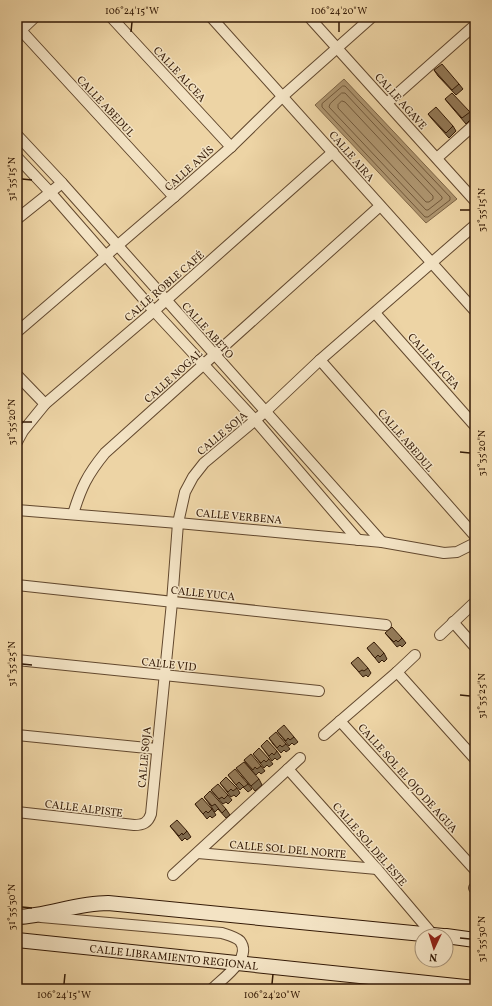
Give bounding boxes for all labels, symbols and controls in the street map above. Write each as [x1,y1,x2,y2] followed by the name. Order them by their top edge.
[105,4,159,18] text: 106°24'15"W
[311,4,367,18] text: 106°24'20"W
[149,44,209,106] street label: CALLE ALCEA
[370,70,430,134] street label: CALLE AGAVE
[73,73,137,141] street label: CALLE ABEDUL
[325,128,377,186] street label: CALLE AIRA
[162,143,218,195] street label: CALLE ANÍS
[5,156,19,201] text: 31°35'15"N
[475,187,489,232] text: 31°35'15"N
[122,248,208,326] street label: CALLE ROBLE CAFÉ
[177,300,236,362] street label: CALLE ABETO
[404,331,462,394] street label: CALLE ALCEA
[142,347,206,407] street label: CALLE NOGAL
[5,398,19,445] text: 31°35'20"N
[373,406,436,476] street label: CALLE ABEDUL
[195,409,251,460] street label: CALLE SOJA
[475,429,489,476] text: 31°35'20"N
[195,506,283,529] street label: CALLE VERBENA
[170,584,236,605] street label: CALLE YUCA
[5,641,19,687] text: 31°35'25"N
[141,655,197,676] street label: CALLE VID
[475,673,489,719] text: 31°35'25"N
[354,721,460,837] street label: CALLE SOL EL OJO DE AGUA
[135,726,156,788] street label: CALLE SOJA
[44,797,124,822] street label: CALLE ALPISTE
[328,800,410,890] street label: CALLE SOL DEL ESTE
[229,838,347,863] street label: CALLE SOL DEL NORTE
[5,883,19,930] text: 31°35'30"N
[475,915,489,962] text: 31°35'30"N
[414,928,454,968] north arrow
[89,942,259,975] street label: CALLE LIBRAMIENTO REGIONAL
[429,949,438,964] text: N
[37,988,91,1002] text: 106°24'15"W
[244,988,300,1002] text: 106°24'20"W

